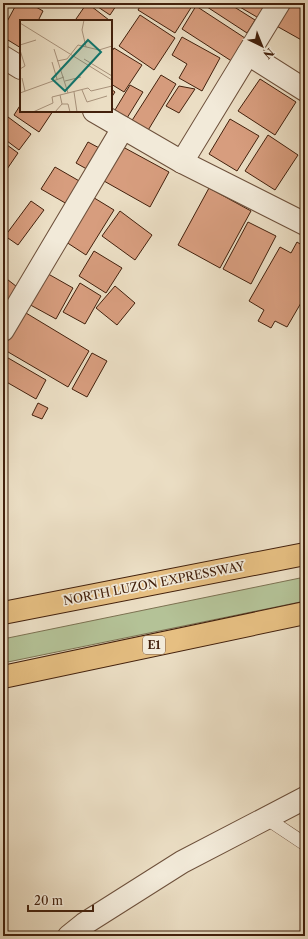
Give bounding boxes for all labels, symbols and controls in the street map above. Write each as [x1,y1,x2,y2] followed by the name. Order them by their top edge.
[20,20,112,112] inset map
[242,26,282,66] north arrow
[260,45,277,62] text: N
[62,558,246,608] street label: NORTH LUZON EXPRESSWAY
[143,636,165,654] road number: E1
[28,887,93,913] scale bar
[34,893,63,908] text: 20 m

